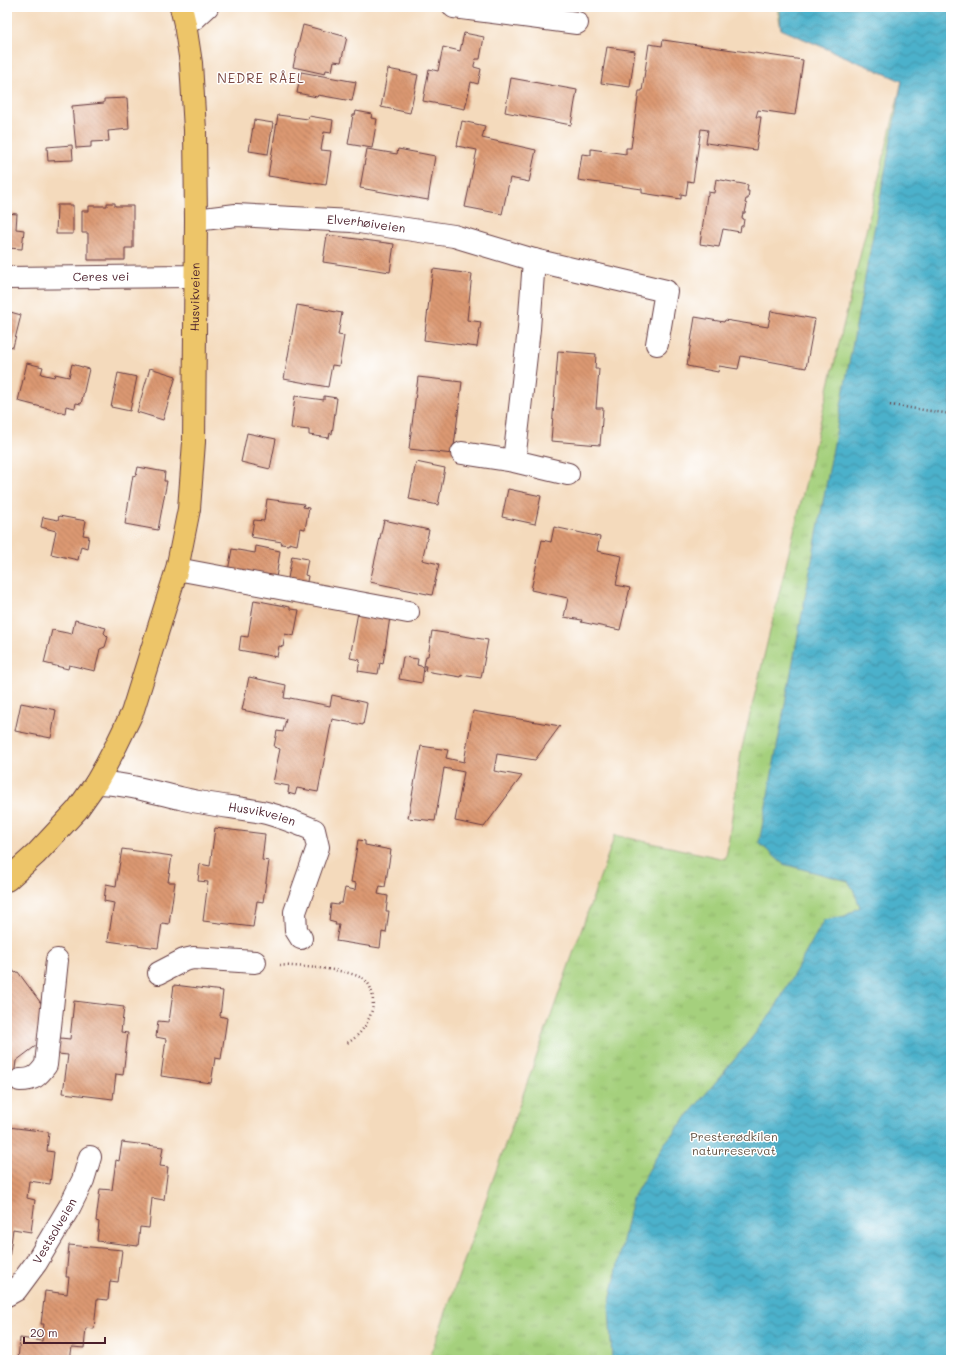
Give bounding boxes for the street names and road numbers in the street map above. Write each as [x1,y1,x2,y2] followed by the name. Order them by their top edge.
[327,211,407,236] street label: Elverhøiveien
[186,263,203,332] street label: Husvikveien
[73,268,129,284] street label: Ceres vei
[227,798,298,829] street label: Husvikveien
[28,1195,80,1266] street label: Vestsolveien

